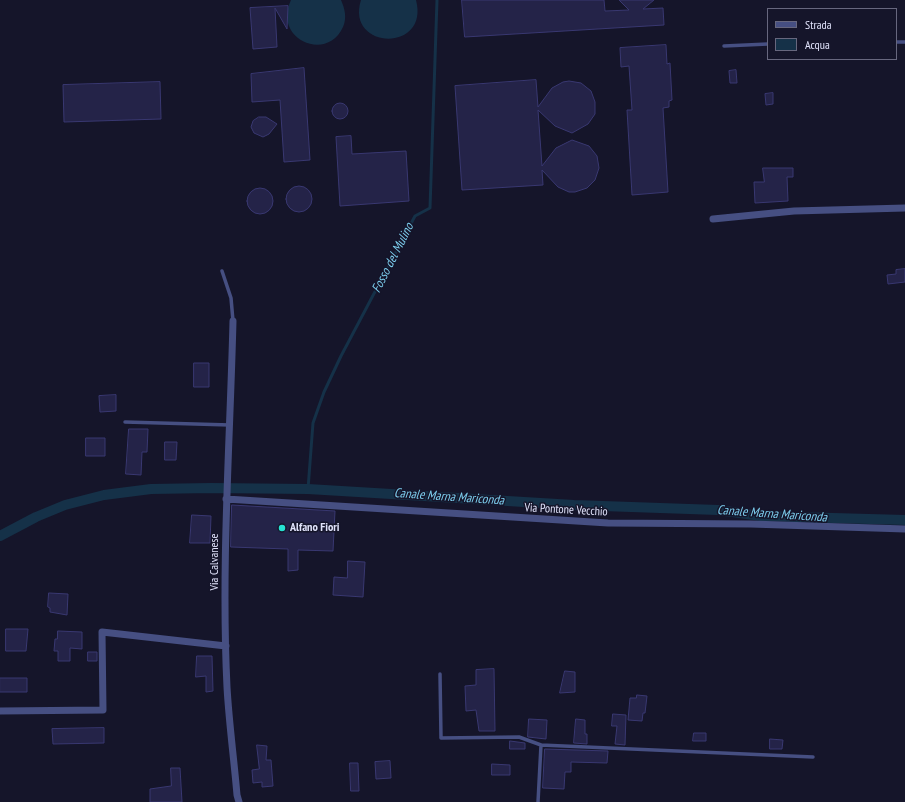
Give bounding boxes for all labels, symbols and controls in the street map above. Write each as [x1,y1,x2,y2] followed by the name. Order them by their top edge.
[767,8,897,60] legend
[805,17,832,32] text: Strada
[805,37,830,52] text: Acqua
[369,221,417,295] water label: Fosso del Mulino
[394,485,504,509] water label: Canale Marna Mariconda
[524,501,608,519] street label: Via Pontone Vecchio
[717,502,827,526] water label: Canale Marna Mariconda
[290,521,340,535] place label: Alfano Fiori
[277,523,287,533] marker: Alfano Fiori
[208,533,222,591] street label: Via Calvanese

